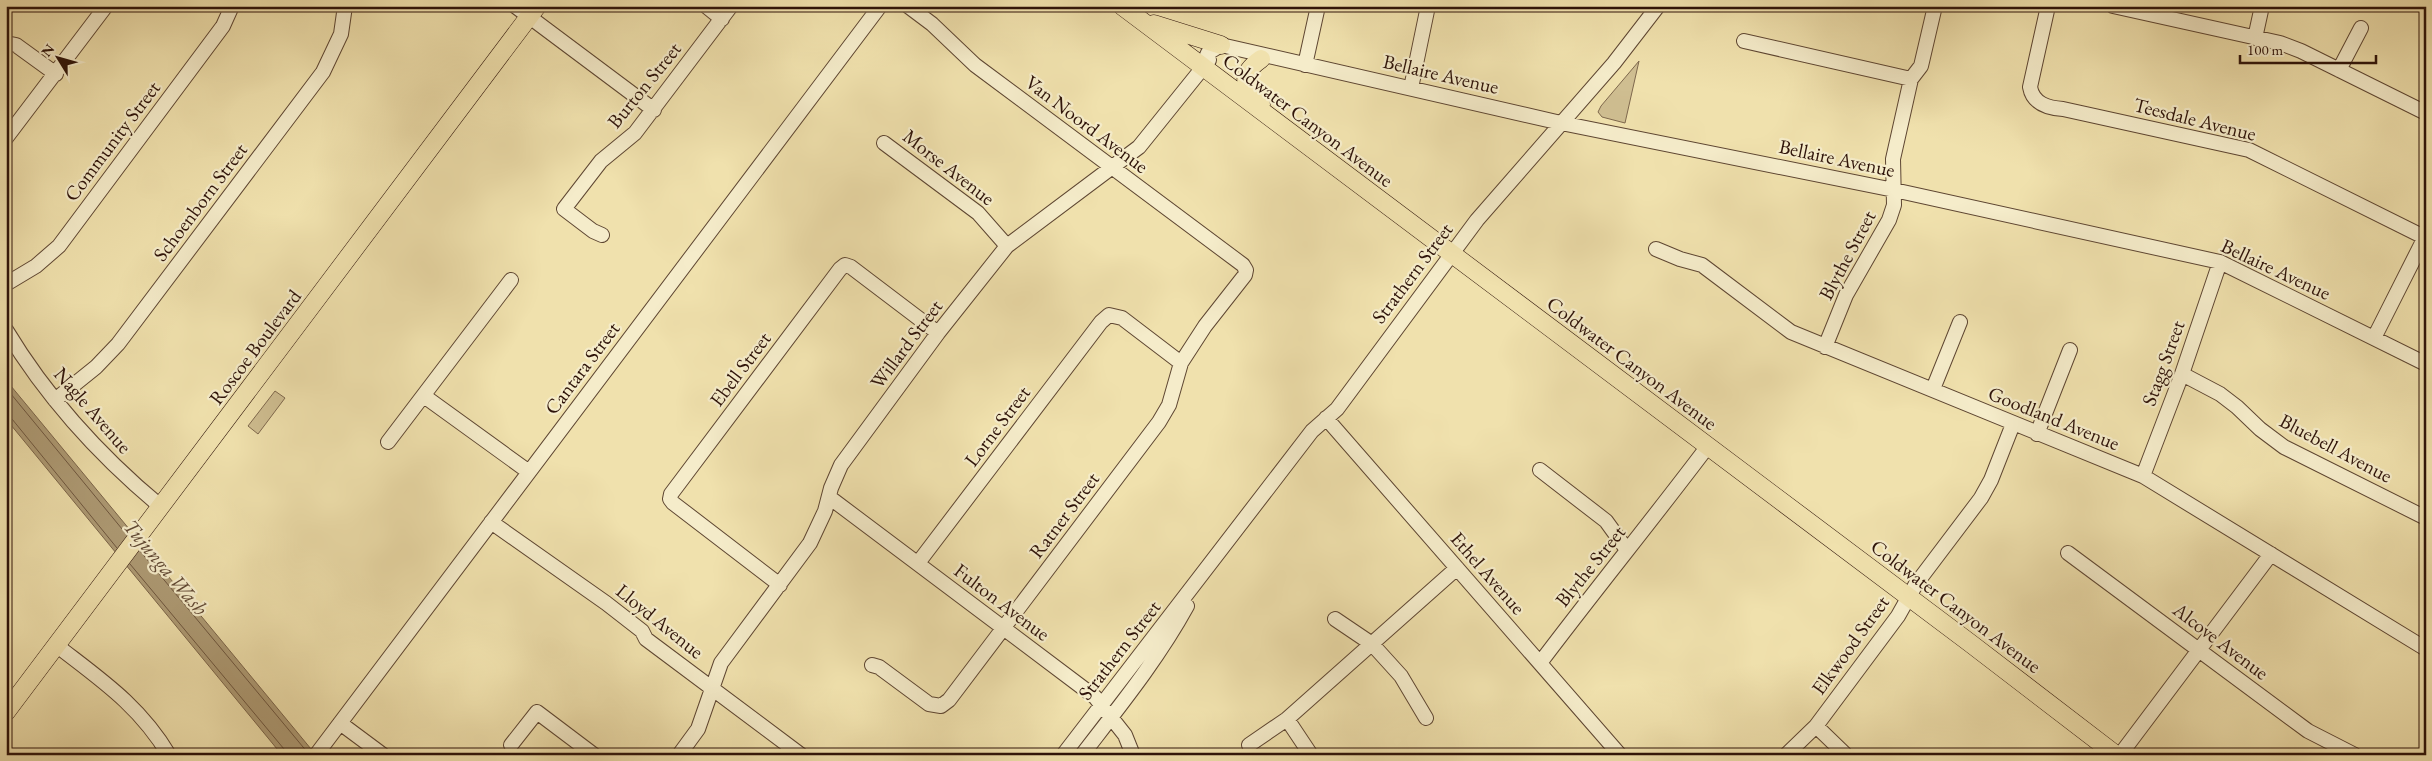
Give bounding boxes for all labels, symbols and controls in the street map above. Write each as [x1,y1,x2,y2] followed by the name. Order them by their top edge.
[32,32,82,82] north arrow
[2240,32,2376,64] scale bar
[601,36,687,133] street label: Burton Street
[37,40,59,60] text: N
[2247,40,2284,59] text: 100 m
[1218,47,1399,193] street label: Coldwater Canyon Avenue
[1381,48,1502,100] street label: Bellaire Avenue
[1020,69,1154,179] street label: Van Noord Avenue
[58,75,166,206] street label: Community Street
[2131,91,2259,147] street label: Teesdale Avenue
[898,123,1000,211] street label: Morse Avenue
[1777,133,1898,183] street label: Bellaire Avenue
[147,137,253,266] street label: Schoenborn Street
[1813,205,1882,304] street label: Blythe Street
[1366,217,1459,329] street label: Strathern Street
[2217,232,2335,306] street label: Bellaire Avenue
[203,283,307,410] street label: Roscoe Boulevard
[1542,290,1723,436] street label: Coldwater Canyon Avenue
[864,294,948,394] street label: Willard Street
[539,316,626,420] street label: Cantara Street
[2136,316,2191,409] street label: Stagg Street
[703,326,777,412] street label: Ebell Street
[48,361,138,459] street label: Nagle Avenue
[958,380,1036,472] street label: Lorne Street
[1985,380,2124,456] street label: Goodland Avenue
[2275,407,2397,489] street label: Bluebell Avenue
[1023,466,1105,563] street label: Ratner Street
[118,513,214,621] water label: Tujunga Wash
[1549,519,1631,612] street label: Blythe Street
[1445,526,1531,620] street label: Ethel Avenue
[1866,533,2047,679] street label: Coldwater Canyon Avenue
[949,557,1055,647] street label: Fulton Avenue
[611,578,709,664] street label: Lloyd Avenue
[1805,590,1895,700] street label: Elkwood Street
[1072,594,1167,705] street label: Strathern Street
[2167,596,2274,686] street label: Alcove Avenue

